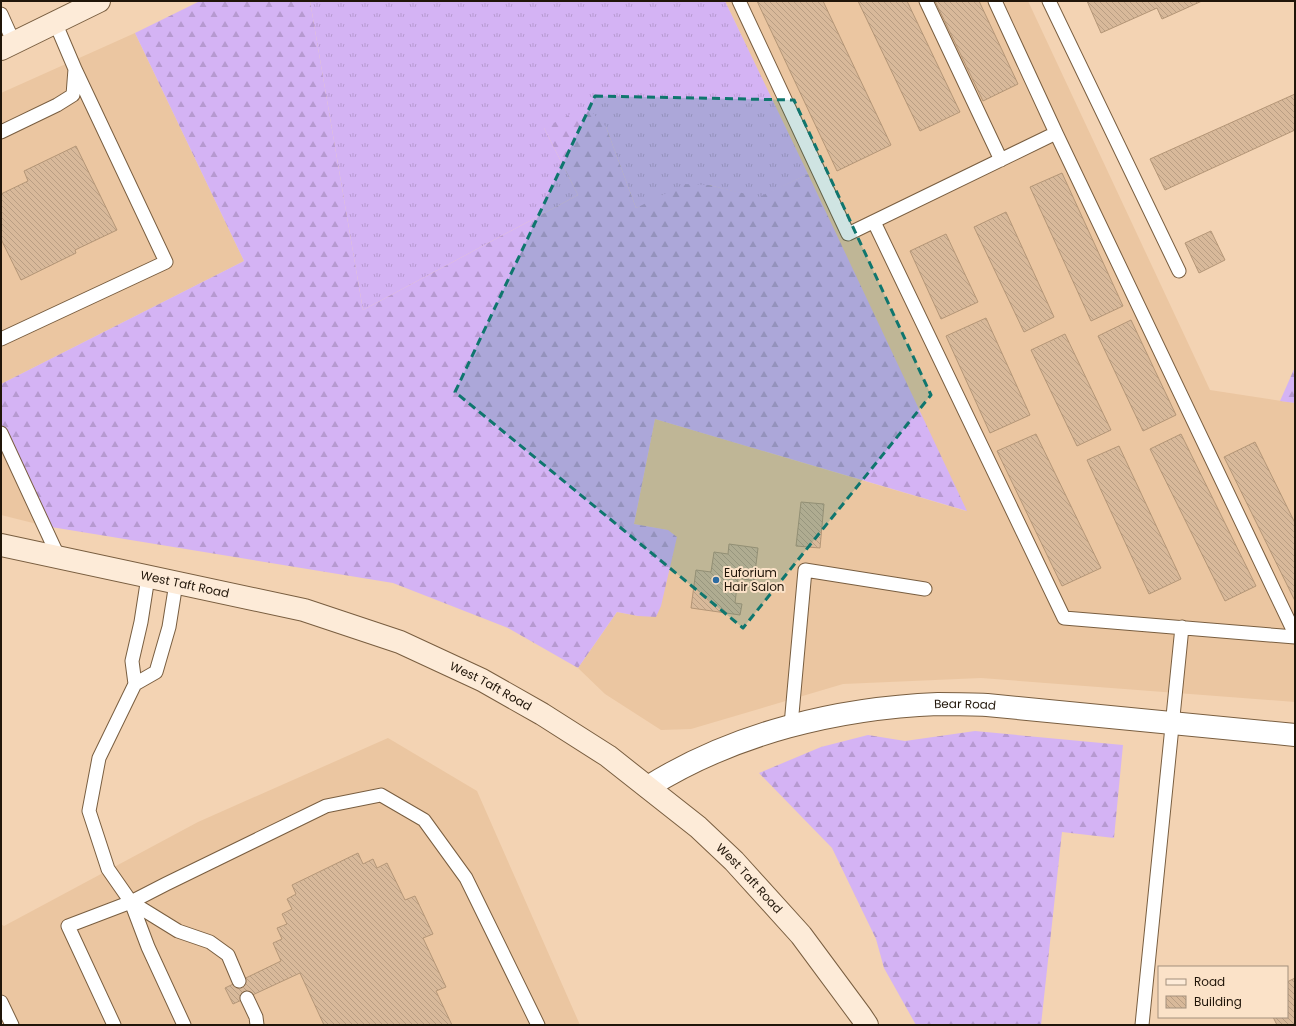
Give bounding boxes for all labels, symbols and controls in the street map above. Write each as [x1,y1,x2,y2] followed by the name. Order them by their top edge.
[724,564,785,595] place label: Euforium Hair Salon
[139,566,231,602] street label: West Taft Road
[711,575,721,585] marker: Euforium Hair Salon
[447,657,535,714] street label: West Taft Road
[934,695,997,714] street label: Bear Road
[712,839,787,917] street label: West Taft Road
[1158,966,1288,1018] legend
[1194,973,1225,990] text: Road
[1194,993,1242,1010] text: Building

